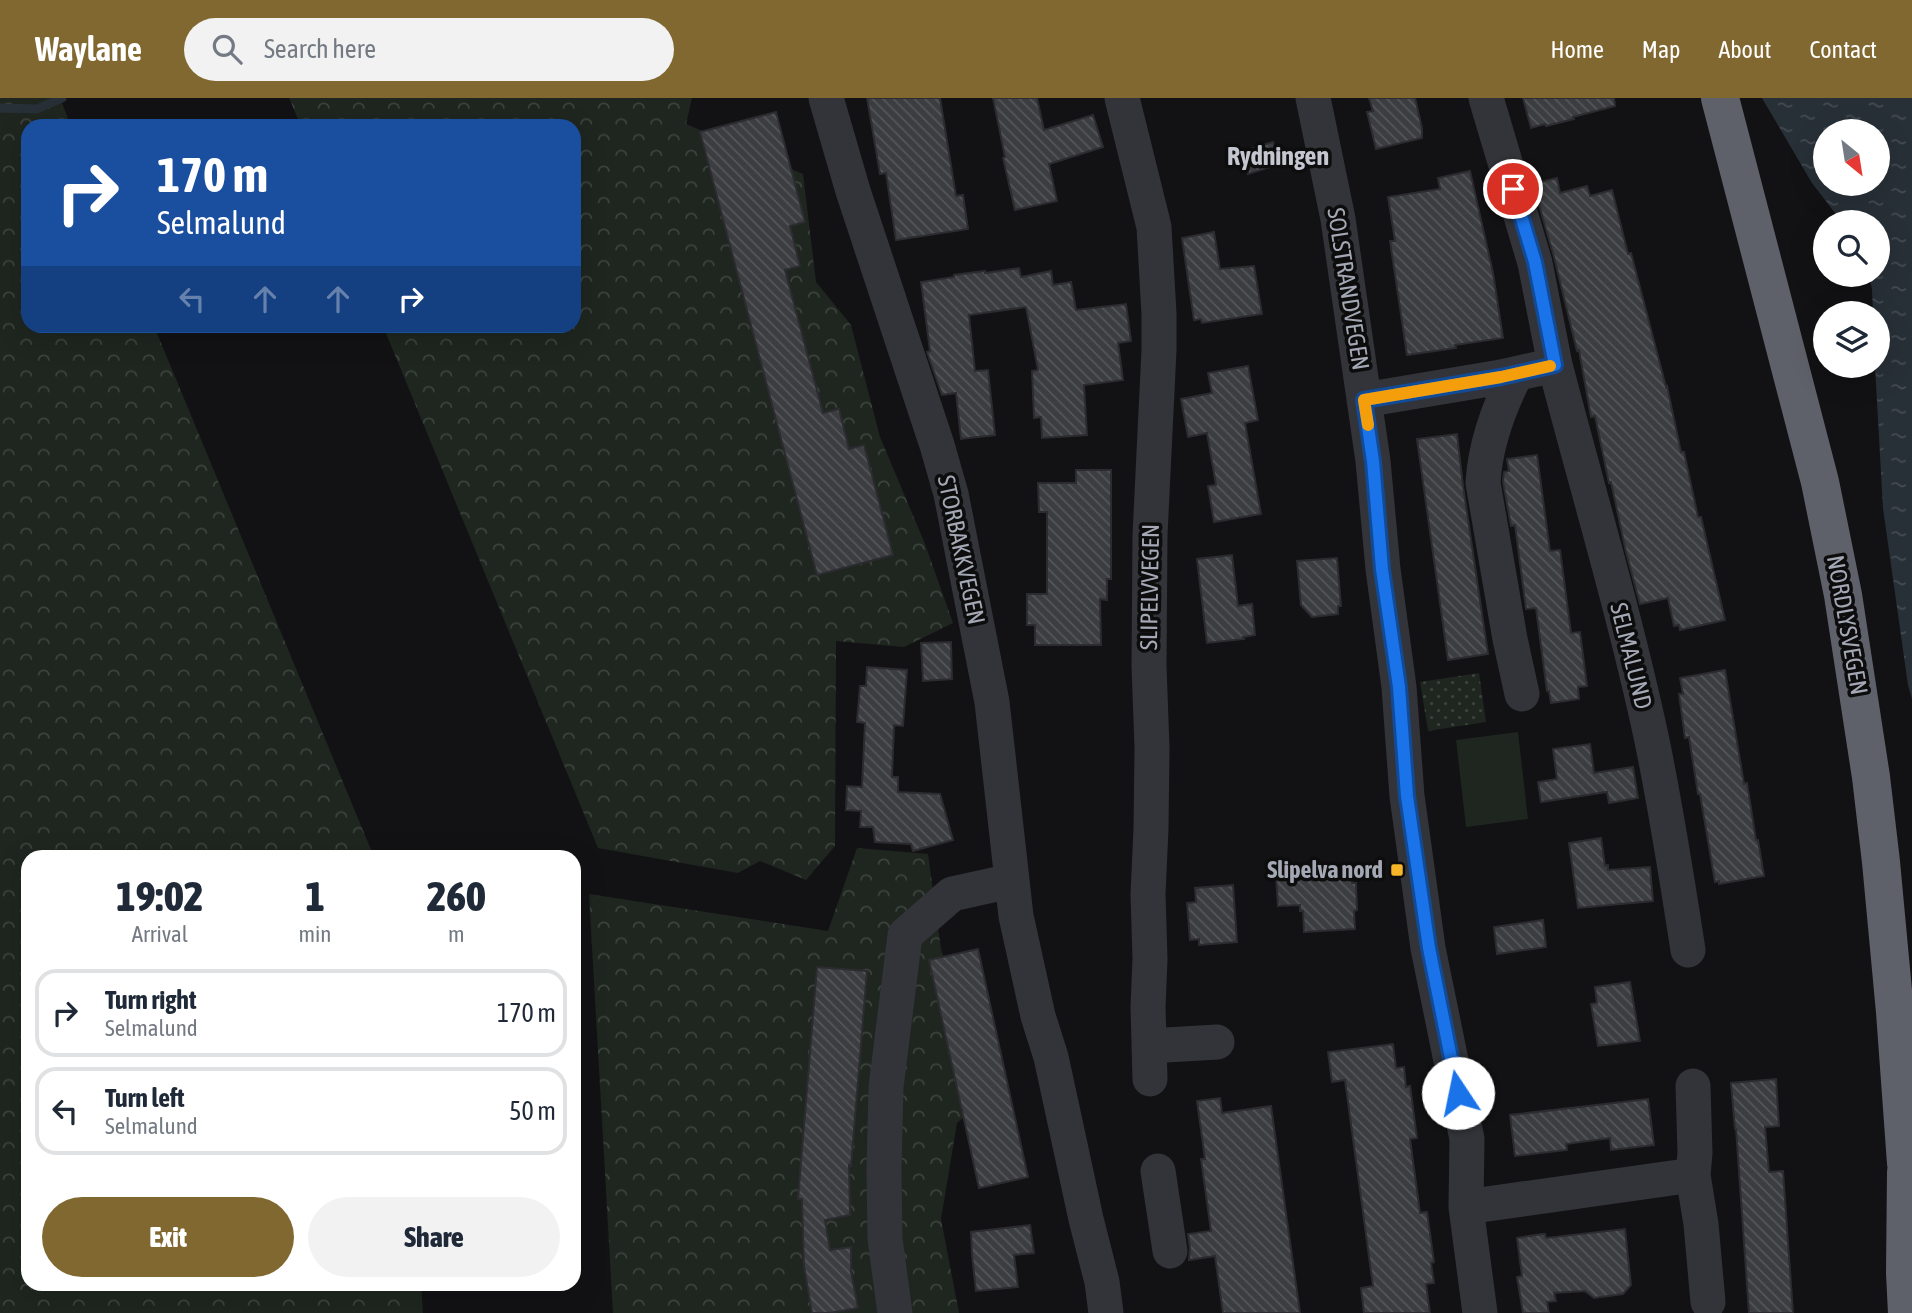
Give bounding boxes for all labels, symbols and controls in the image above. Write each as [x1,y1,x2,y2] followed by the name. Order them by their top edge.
[184,18,674,81] search box
[35,30,142,68] text: Waylane
[208,30,246,68] icon: search
[264,34,376,64] text: Search here
[1550,36,1604,63] text: Home
[1642,36,1680,63] text: Map
[1718,36,1771,63] text: About
[1809,36,1877,63] text: Contact
[1813,119,1890,196] north arrow
[1813,119,1890,378] map controls
[1227,141,1329,171] district label: Rydningen
[157,146,268,202] text: 170 m
[42,147,133,238] icon: right
[1483,159,1543,219] pin
[1494,170,1532,208] icon: arrive
[157,204,286,241] text: Selmalund
[1322,206,1375,372] street label: SOLSTRANDVEGEN
[1813,210,1890,287] button: search
[173,280,211,318] icon: left
[246,280,284,318] icon: ahead
[319,280,357,318] icon: ahead
[392,280,430,318] icon: right
[1813,301,1890,378] button: layers
[932,473,990,627] street label: STORBAKKVEGEN
[1135,524,1164,650] street label: SLIPELVVEGEN
[1822,553,1873,697] street label: NORDLYSVEGEN
[1605,600,1658,712] street label: SELMALUND
[1267,856,1383,883] place label: Slipelva nord
[1389,862,1405,878] marker: Slipelva nord
[116,872,203,920] text: 19:02
[305,872,325,920] text: 1
[427,872,486,920] text: 260
[132,921,188,947] text: Arrival
[299,921,332,947] text: min
[448,921,465,947] text: m
[105,985,196,1015] text: Turn right
[46,994,84,1032] icon: right
[497,998,556,1028] text: 170 m
[105,1015,198,1041] text: Selmalund
[1421,1056,1495,1130] position arrow
[105,1083,185,1113] text: Turn left
[46,1092,84,1130] icon: left
[509,1096,556,1126] text: 50 m
[105,1113,198,1139] text: Selmalund
[42,1197,294,1277] button: Exit
[308,1197,560,1277] button: Share

